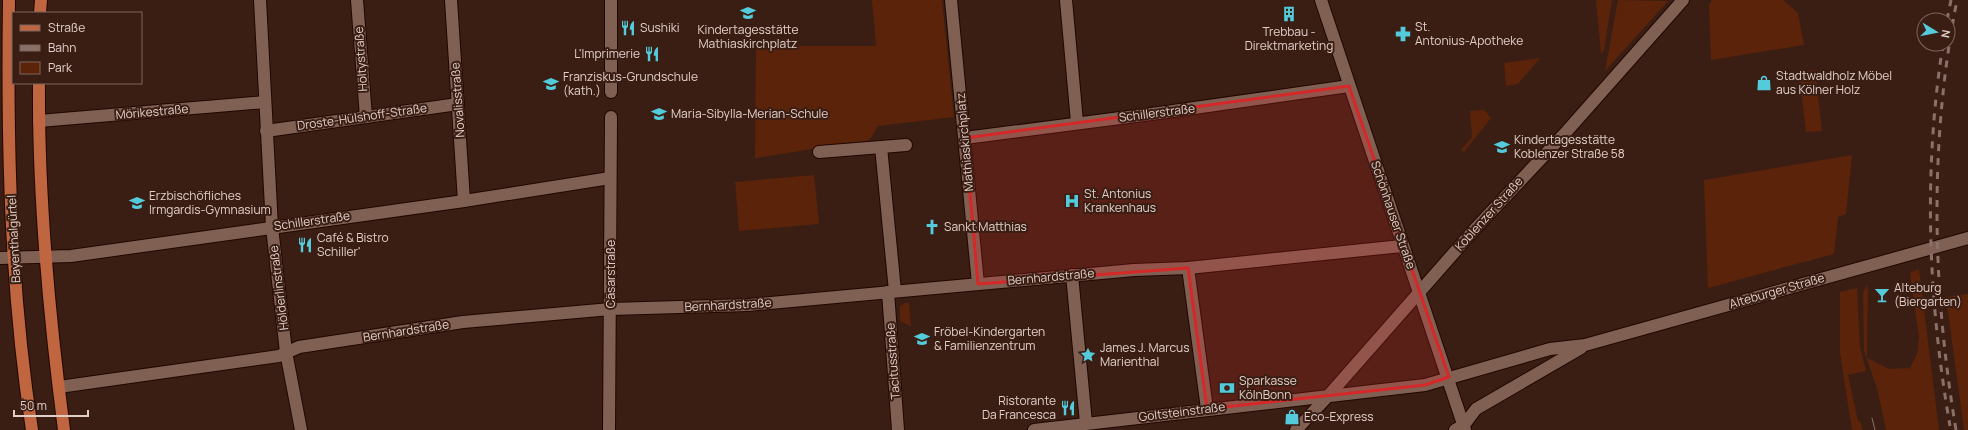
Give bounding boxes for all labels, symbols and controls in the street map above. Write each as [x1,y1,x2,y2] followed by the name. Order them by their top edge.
[739,4,757,22] school or university icon: Kindertagesstätte Mathiaskirchplatz
[1280,5,1298,23] building icon: Trebbau - Direktmarketing
[12,12,142,84] legend
[1916,12,1956,52] north arrow
[1415,18,1523,49] place label: St. Antonius-Apotheke
[48,19,85,36] text: Straße
[619,19,637,37] restaurant icon: Sushiki
[640,19,680,36] place label: Sushiki
[697,21,799,52] place label: Kindertagesstätte Mathiaskirchplatz
[1245,23,1333,54] place label: Trebbau - Direktmarketing
[1394,25,1412,43] pharmacy icon: St. Antonius-Apotheke
[350,26,371,92] street label: Höltystraße
[1938,29,1954,39] text: N
[48,39,76,56] text: Bahn
[574,45,640,62] place label: L'Imprimerie
[643,45,661,63] restaurant icon: L'Imprimerie
[48,59,73,76] text: Park
[446,62,469,138] street label: Novalisstraße
[1776,67,1892,98] place label: Stadtwaldholz Möbel aus Kölner Holz
[563,68,698,99] place label: Franziskus-Grundschule (kath.)
[1755,74,1773,92] shop icon: Stadtwaldholz Möbel aus Kölner Holz
[542,75,560,93] school or university icon: Franziskus-Grundschule (kath.)
[952,92,977,192] street label: Mathiaskirchplatz
[296,99,428,134] street label: Droste-Hülshoff-Straße
[1118,99,1196,126] street label: Schillerstraße
[115,100,189,123] street label: Mörikestraße
[650,105,668,123] school or university icon: Maria-Sibylla-Merian-Schule
[671,105,828,122] place label: Maria-Sibylla-Merian-Schule
[1514,131,1625,162] place label: Kindertagesstätte Koblenzer Straße 58
[1493,138,1511,156] school or university icon: Kindertagesstätte Koblenzer Straße 58
[1367,158,1420,271] street label: Schönhauser Straße
[1451,173,1527,254] street label: Koblenzer Straße
[1084,185,1156,216] place label: St. Antonius Krankenhaus
[149,187,271,218] place label: Erzbischöfliches Irmgardis-Gymnasium
[1063,192,1081,210] hospital icon: St. Antonius Krankenhaus
[128,194,146,212] school or university icon: Erzbischöfliches Irmgardis-Gymnasium
[3,195,24,283] street label: Bayenthalgürtel
[273,207,351,234] street label: Schillerstraße
[923,218,941,236] church icon: Sankt Matthias
[944,218,1027,235] place label: Sankt Matthias
[317,229,389,260] place label: Café & Bistro Schiller'
[296,236,314,254] restaurant icon: Café & Bistro Schiller'
[602,240,619,308] street label: Cäsarstraße
[265,245,292,331] street label: Hölderlinstraße
[1007,264,1095,289] street label: Bernhardstraße
[1727,269,1826,312] street label: Alteburger Straße
[1894,279,1962,310] place label: Alteburg (Biergarten)
[1873,286,1891,304] bar icon: Alteburg (Biergarten)
[684,294,772,315] street label: Bernhardstraße
[362,315,450,346] street label: Bernhardstraße
[881,322,904,400] street label: Tacitusstraße
[934,323,1045,354] place label: Fröbel-Kindergarten & Familienzentrum
[913,330,931,348] school or university icon: Fröbel-Kindergarten & Familienzentrum
[1100,339,1190,370] place label: James J. Marcus Marienthal
[1079,346,1097,364] place icon: James J. Marcus Marienthal
[1239,372,1297,403] place label: Sparkasse KölnBonn
[1218,379,1236,397] bank icon: Sparkasse KölnBonn
[14,392,88,418] scale bar
[982,392,1056,423] place label: Ristorante Da Francesca
[20,397,47,414] text: 50 m
[1138,398,1226,425] street label: Goltsteinstraße
[1059,399,1077,417] restaurant icon: Ristorante Da Francesca
[1283,408,1301,426] shop icon: Eco-Express
[1304,408,1374,425] place label: Eco-Express

